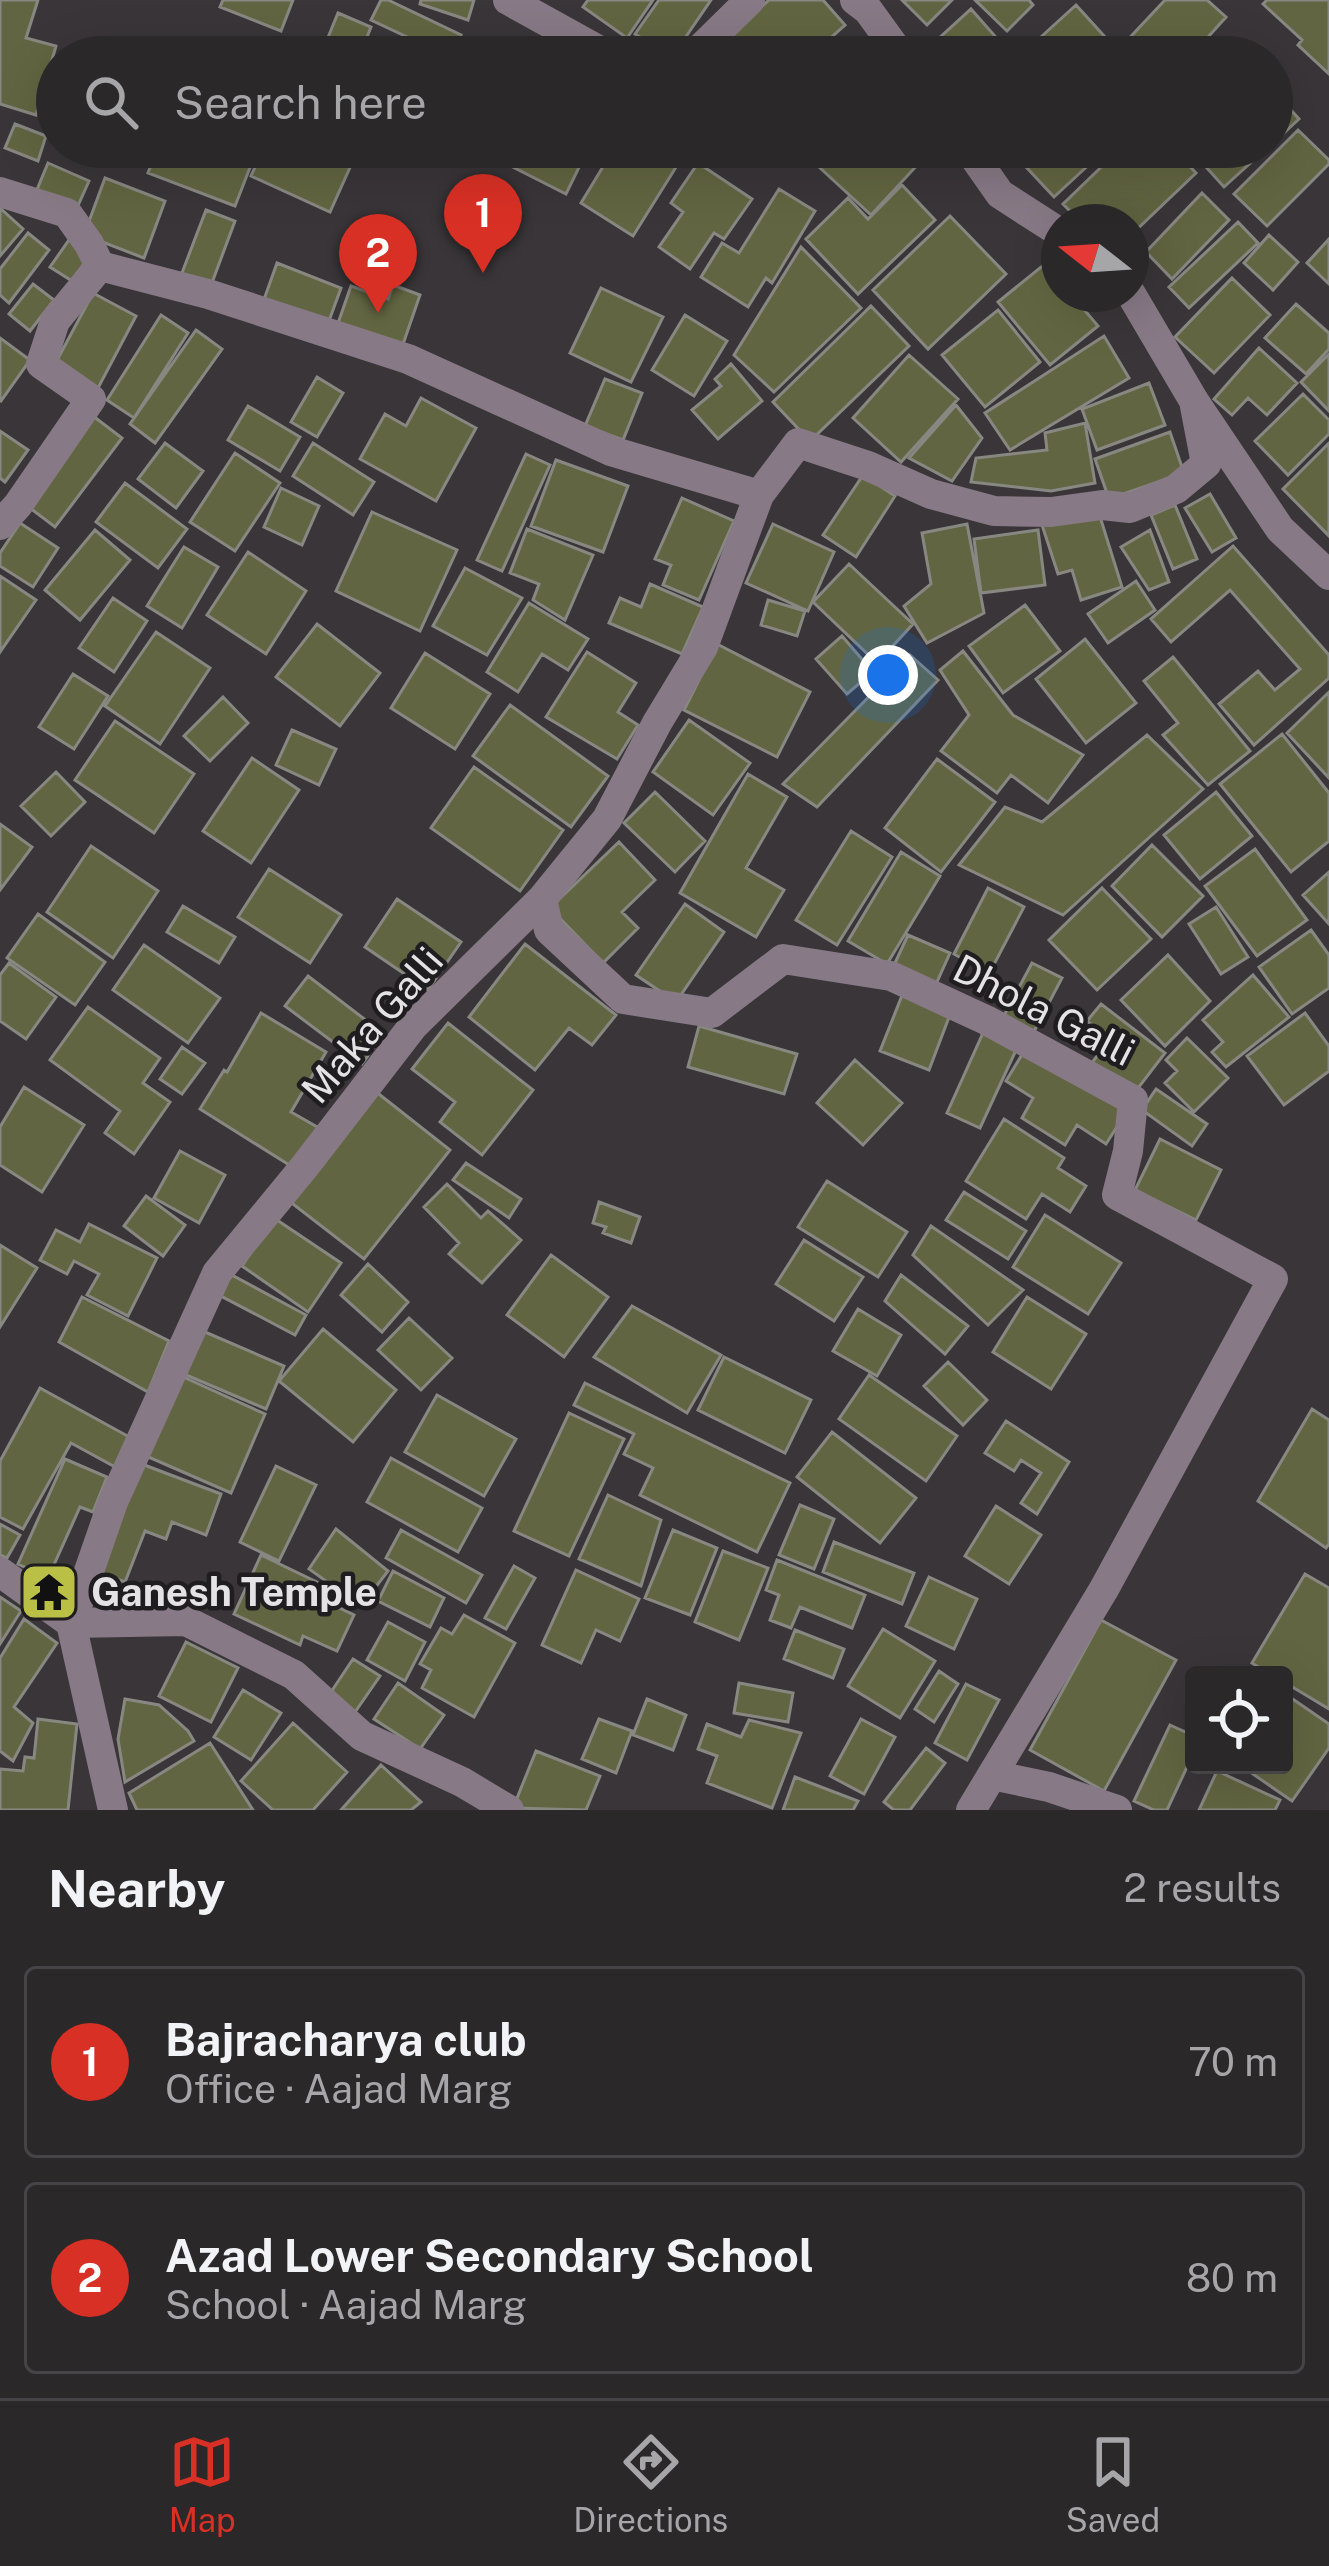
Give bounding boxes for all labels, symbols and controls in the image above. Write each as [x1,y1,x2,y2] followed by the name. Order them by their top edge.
[36,36,1293,168] search box
[78,69,144,135] icon: search
[174,76,427,129] text: Search here
[444,174,522,273] pin: 1
[1041,204,1149,312] north arrow
[339,214,417,313] pin: 2
[858,645,918,705] your location
[292,938,452,1112] street label: Maka Galli
[946,945,1142,1075] street label: Dhola Galli
[18,1561,80,1623] temple icon: Ganesh Temple
[91,1569,377,1615] place label: Ganesh Temple
[1185,1666,1293,1774] map controls
[1185,1666,1293,1774] button: locate
[48,1859,225,1918] text: Nearby
[1124,1865,1281,1911] text: 2 results
[165,2013,527,2066] text: Bajracharya club
[82,2039,98,2085] text: 1
[1188,2039,1278,2085] text: 70 m
[165,2066,512,2112] text: Office · Aajad Marg
[165,2229,814,2282] text: Azad Lower Secondary School
[78,2255,102,2301] text: 2
[1186,2255,1278,2301] text: 80 m
[165,2282,527,2328] text: School · Aajad Marg
[169,2429,236,2539] tab: Map
[573,2429,728,2539] tab: Directions
[1066,2429,1160,2539] tab: Saved

